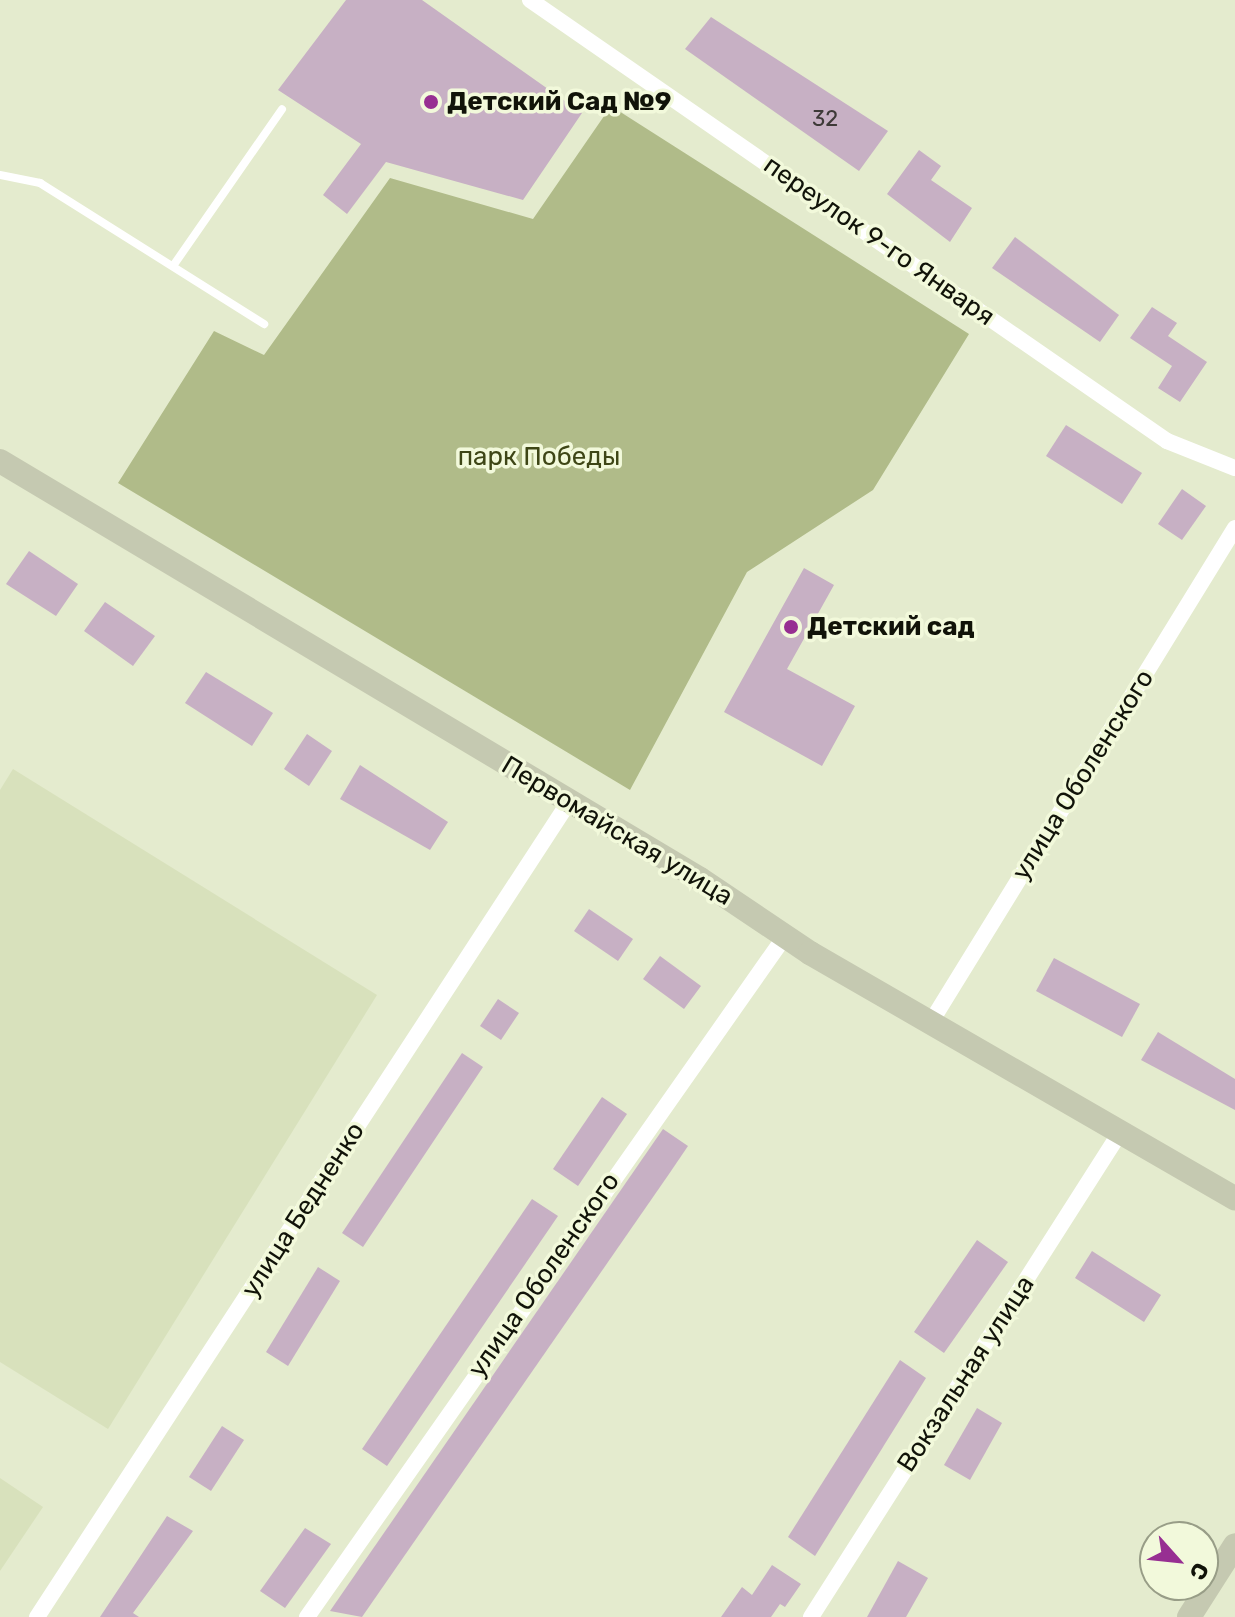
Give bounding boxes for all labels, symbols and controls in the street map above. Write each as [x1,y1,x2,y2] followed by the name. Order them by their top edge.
[447,86,671,118] place label: Детский Сад №9
[422,93,440,111] marker: Детский Сад №9
[812,106,838,132] house number: 32
[758,149,1000,333] street label: переулок 9-го Января
[458,441,620,473] park label: парк Победы
[807,611,975,643] place label: Детский сад
[782,618,800,636] marker: Детский сад
[1006,664,1160,886] street label: улица Оболенского
[496,750,738,912] street label: Первомайская улица
[235,1117,371,1303] street label: улица Бедненко
[462,1167,626,1383] street label: улица Оболенского
[891,1270,1041,1478] street label: Вокзальная улица
[1139,1521,1219,1601] north arrow
[1184,1558,1215,1584] text: С

